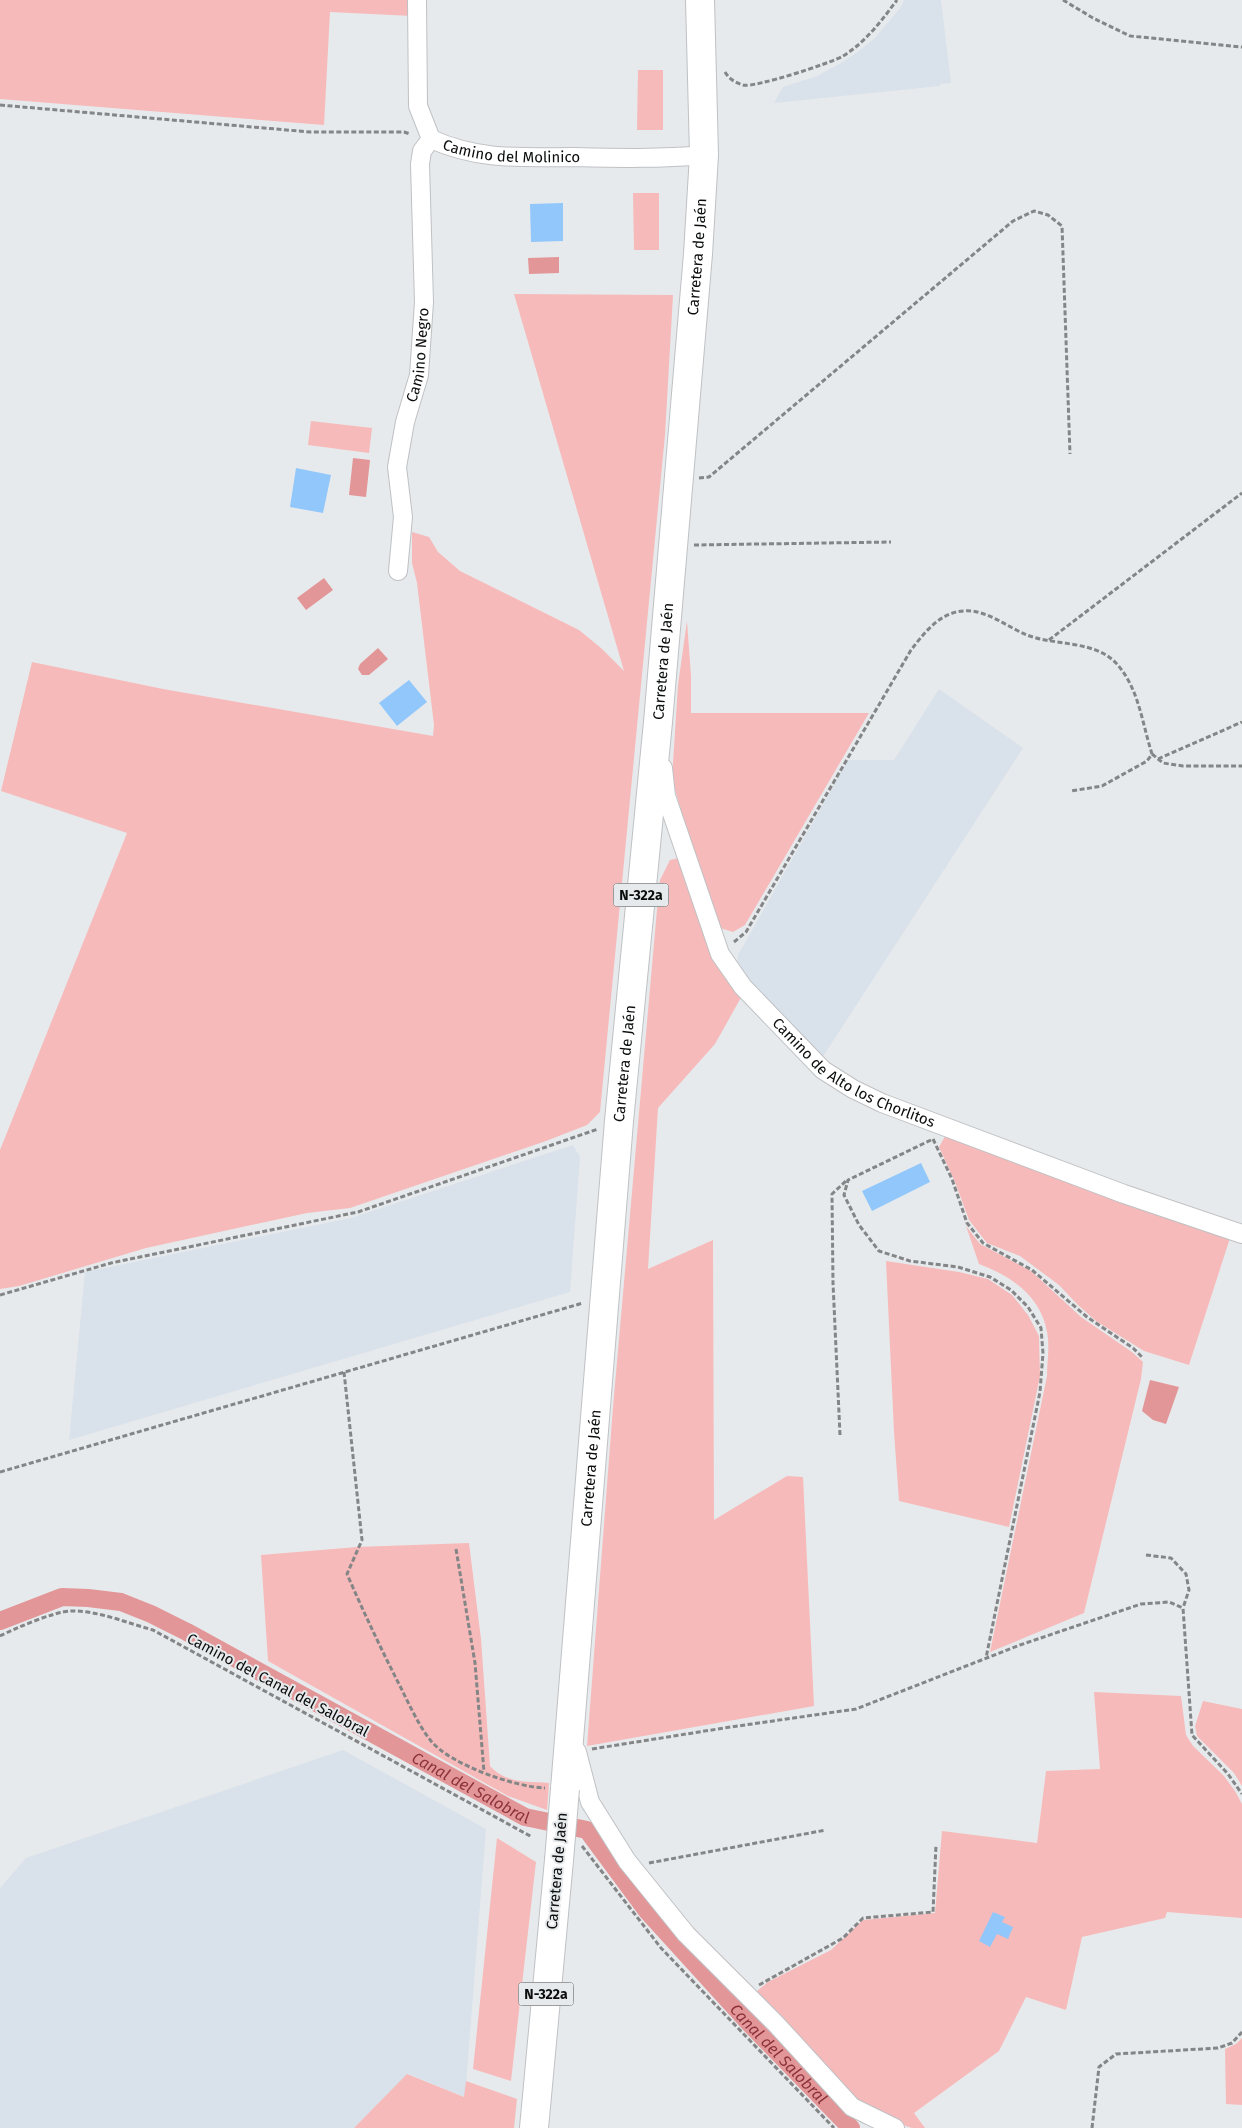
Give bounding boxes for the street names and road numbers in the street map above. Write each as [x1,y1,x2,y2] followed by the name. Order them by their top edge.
[440,136,580,166] street label: Camino del Molinico
[684,198,710,316] street label: Carretera de Jaén
[402,307,433,404] street label: Camino Negro
[649,602,677,721] street label: Carretera de Jaén
[614,884,668,906] road number: N-322a
[610,1004,639,1123] street label: Carretera de Jaén
[769,1014,938,1131] street label: Camino de Alto los Chorlitos
[577,1409,605,1527] street label: Carretera de Jaén
[184,1629,373,1741] street label: Camino del Canal del Salobral
[543,1812,571,1930] street label: Carretera de Jaén
[518,1982,574,2006] road number: N-322a

